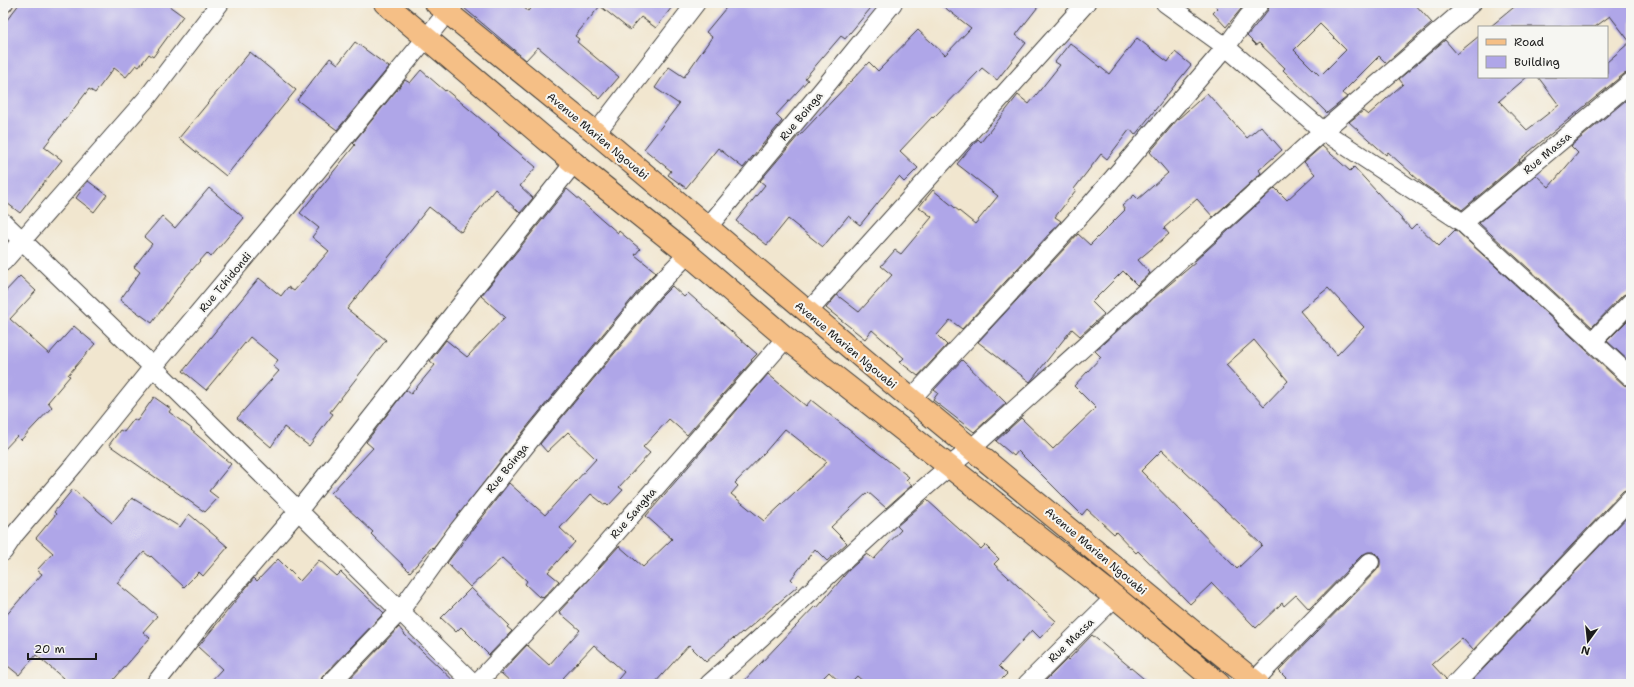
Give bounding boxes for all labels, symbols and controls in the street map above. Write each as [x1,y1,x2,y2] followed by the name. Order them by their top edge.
[1478,26,1608,78] legend
[1514,34,1545,50] text: Road
[1514,54,1560,70] text: Building
[544,89,652,183] street label: Avenue Marien Ngouabi
[776,89,826,144] street label: Rue Boinga
[1520,129,1575,178] street label: Rue Massa
[196,249,255,316] street label: Rue Tchidondi
[792,298,900,392] street label: Avenue Marien Ngouabi
[483,440,532,496] street label: Rue Boinga
[607,484,660,542] street label: Rue Sangha
[1042,504,1150,598] street label: Avenue Marien Ngouabi
[1045,615,1098,666] street label: Rue Massa
[1568,621,1608,661] north arrow
[28,635,96,661] scale bar
[34,641,65,657] text: 20 m
[1579,642,1592,659] text: N

